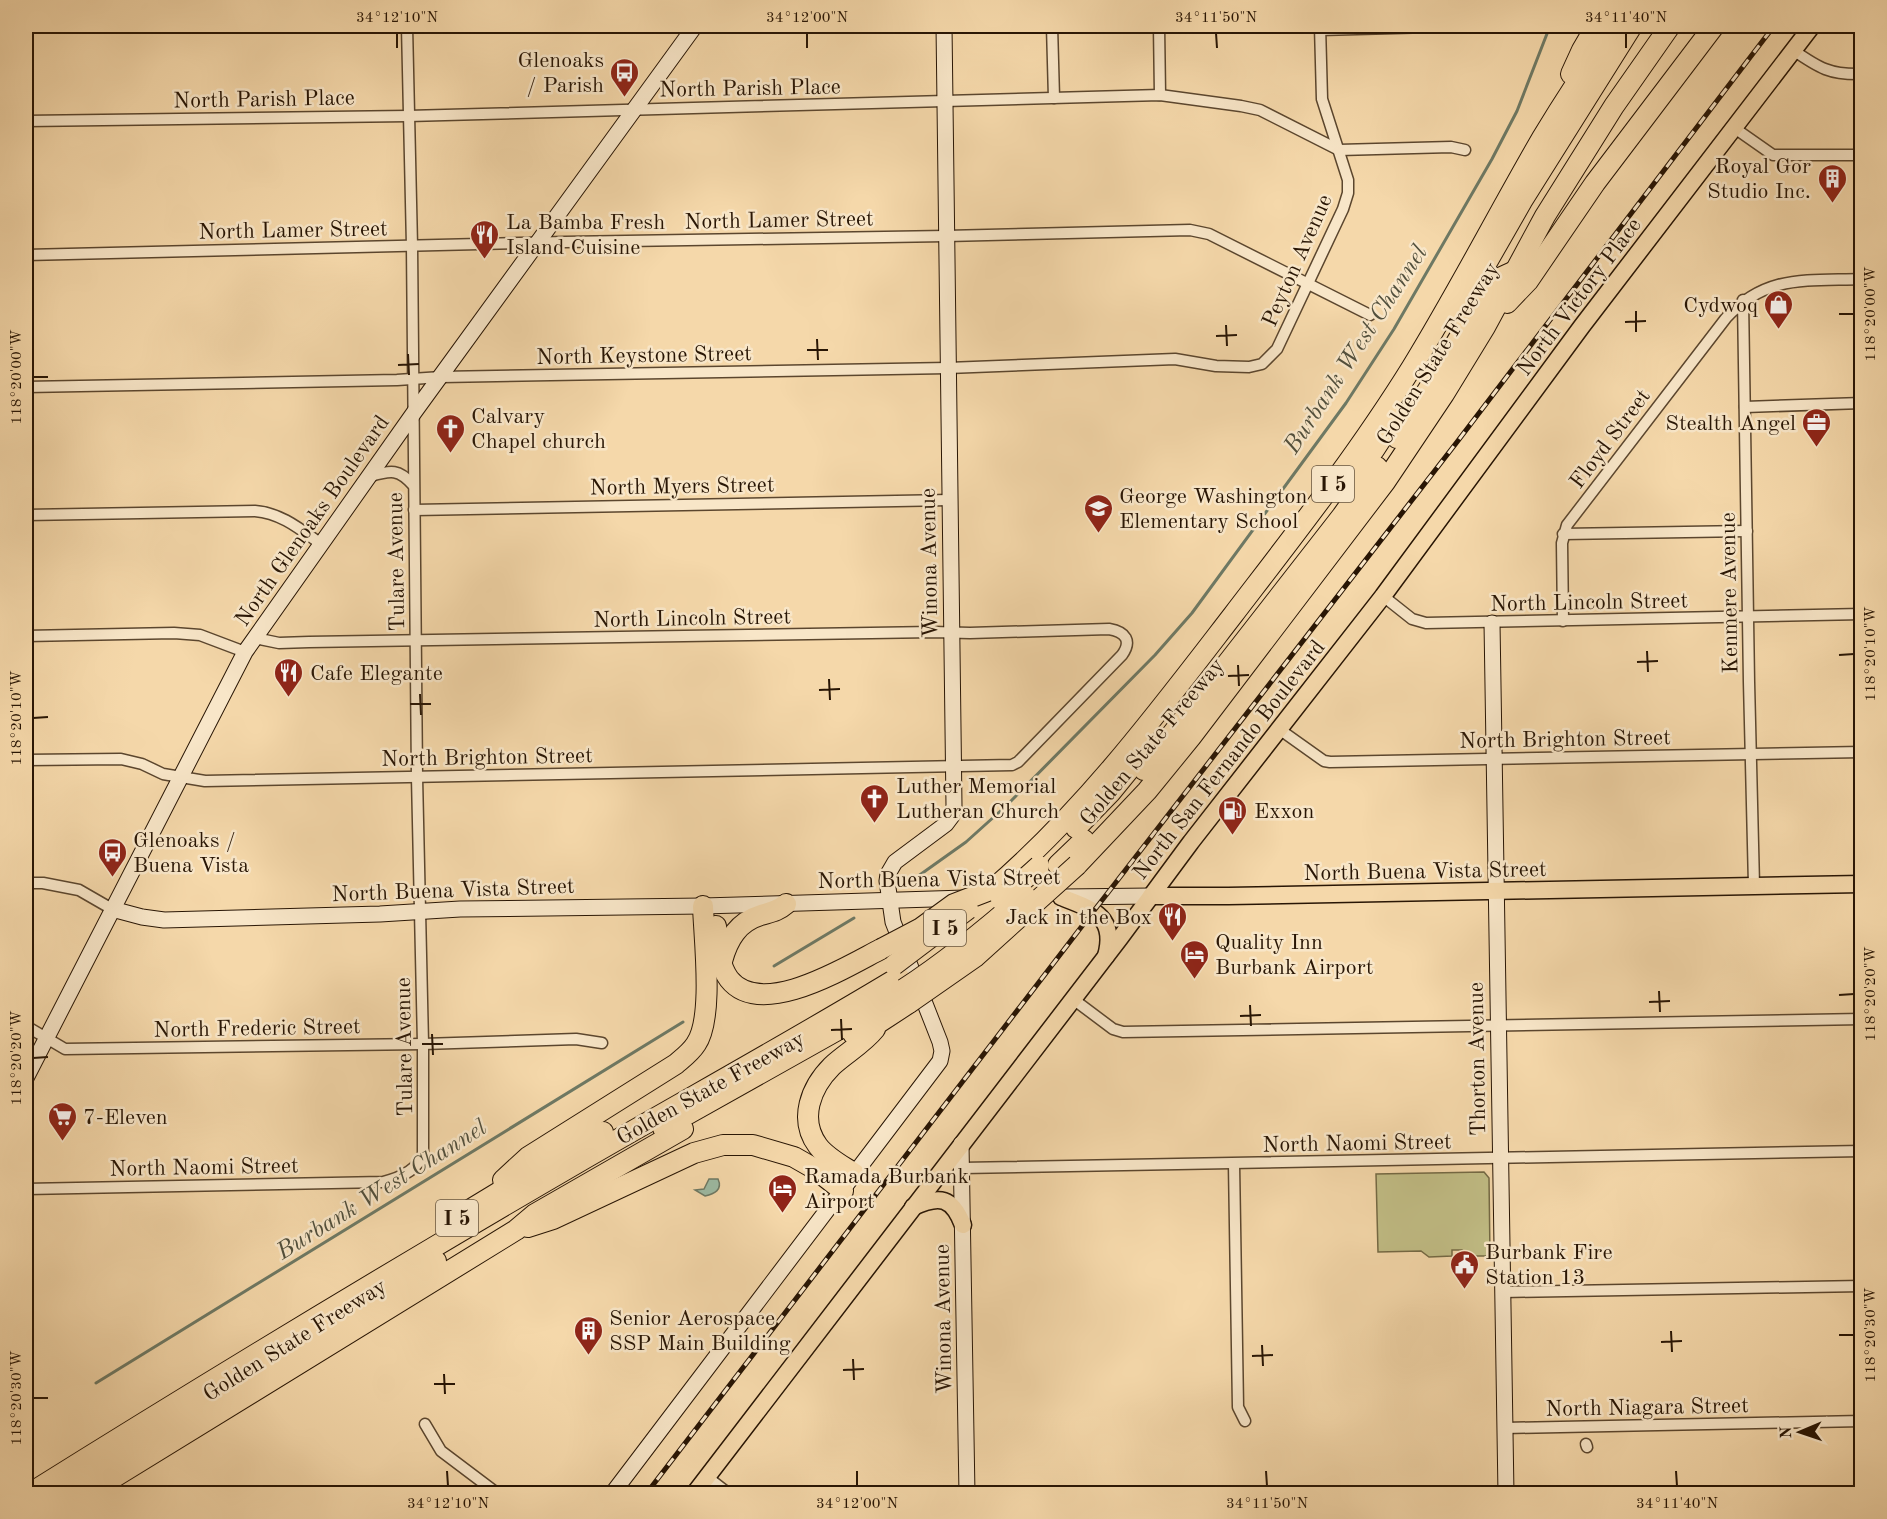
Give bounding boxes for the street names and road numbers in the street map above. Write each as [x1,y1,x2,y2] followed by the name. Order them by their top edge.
[659,76,841,102] street label: North Parish Place
[173,87,355,113] street label: North Parish Place
[1259,191,1337,330] street label: Peyton Avenue
[684,208,874,234] street label: North Lamer Street
[1513,214,1646,380] street label: North Victory Place
[198,218,388,244] street label: North Lamer Street
[1373,258,1504,449] street label: Golden State Freeway
[536,343,752,369] street label: North Keystone Street
[1566,385,1655,493] street label: Floyd Street
[231,412,394,631] street label: North Glenoaks Boulevard
[1312,466,1354,502] road number: I 5
[589,474,775,500] street label: North Myers Street
[918,488,942,638] street label: Winona Avenue
[385,492,409,632] street label: Tulare Avenue
[1718,512,1742,674] street label: Kenmere Avenue
[1490,590,1688,616] street label: North Lincoln Street
[593,606,791,632] street label: North Lincoln Street
[1129,636,1330,884] street label: North San Fernando Boulevard
[1076,654,1229,830] street label: Golden State Freeway
[1459,727,1671,753] street label: North Brighton Street
[381,745,593,771] street label: North Brighton Street
[1303,859,1547,885] street label: North Buena Vista Street
[817,867,1061,893] street label: North Buena Vista Street
[331,876,575,906] street label: North Buena Vista Street
[924,910,966,946] road number: I 5
[393,977,417,1117] street label: Tulare Avenue
[1466,982,1490,1136] street label: Thorton Avenue
[153,1016,361,1042] street label: North Frederic Street
[613,1028,809,1150] street label: Golden State Freeway
[1262,1131,1452,1157] street label: North Naomi Street
[109,1155,299,1181] street label: North Naomi Street
[436,1200,478,1236] road number: I 5
[932,1244,956,1394] street label: Winona Avenue
[200,1275,391,1406] street label: Golden State Freeway
[1545,1395,1749,1421] street label: North Niagara Street

